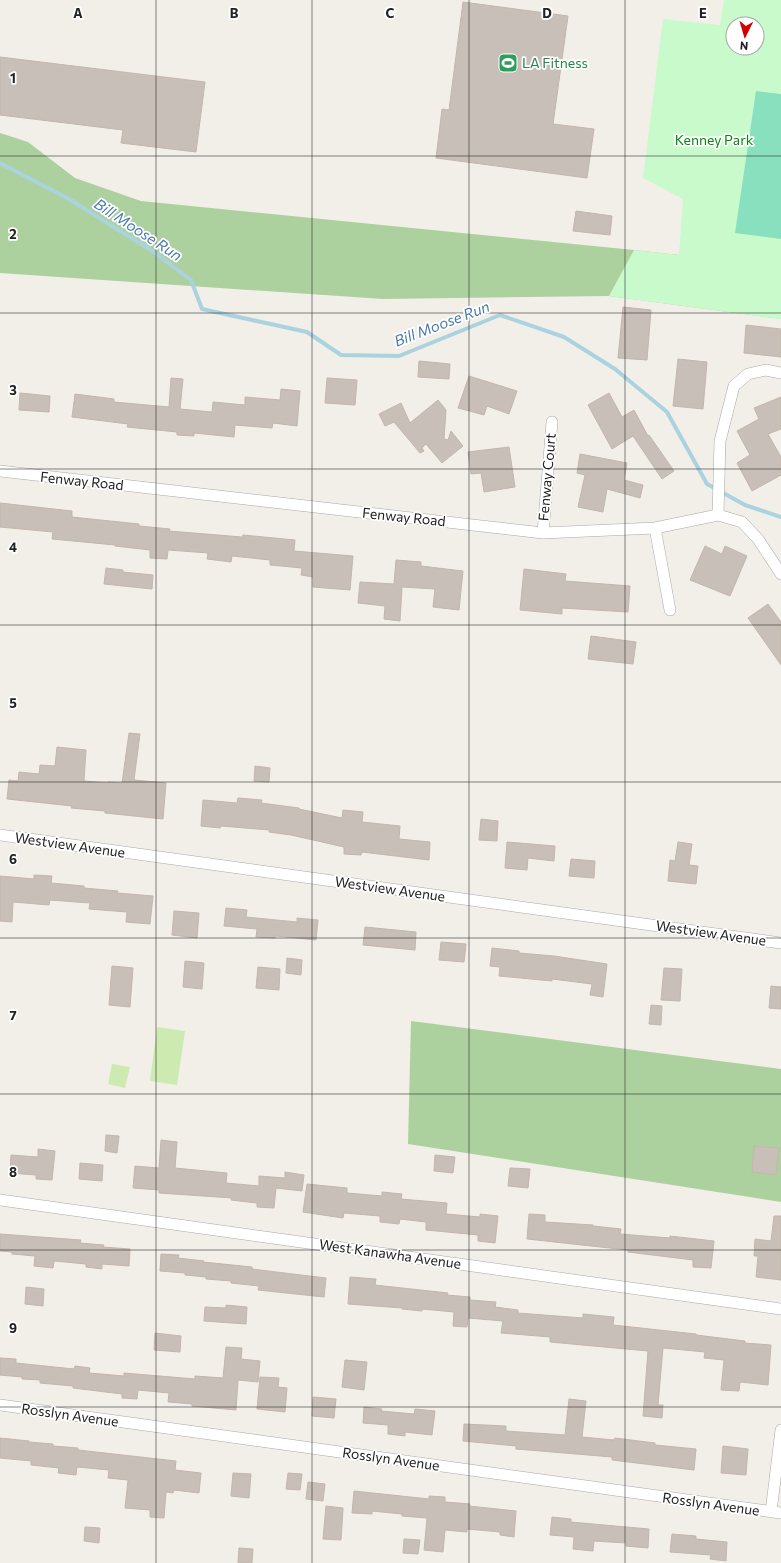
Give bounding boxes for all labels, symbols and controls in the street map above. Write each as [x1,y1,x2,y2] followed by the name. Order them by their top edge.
[73,5,83,21] text: A
[230,5,239,21] text: B
[386,5,395,21] text: C
[542,5,552,21] text: D
[699,5,707,21] text: E
[725,16,765,56] north arrow
[739,40,749,53] text: N
[497,52,519,74] sports icon: LA Fitness
[522,54,588,71] place label: LA Fitness
[10,70,16,86] text: 1
[675,131,754,148] park label: Kenney Park
[91,194,186,264] water label: Bill Moose Run
[9,226,17,242] text: 2
[391,297,492,350] water label: Bill Moose Run
[9,382,17,398] text: 3
[534,432,559,522] street label: Fenway Court
[39,468,125,493] street label: Fenway Road
[361,504,447,529] street label: Fenway Road
[9,539,17,555] text: 4
[9,695,17,711] text: 5
[14,828,126,861] street label: Westview Avenue
[9,851,17,867] text: 6
[334,872,446,905] street label: Westview Avenue
[655,916,767,949] street label: Westview Avenue
[9,1007,17,1023] text: 7
[9,1164,17,1180] text: 8
[318,1235,462,1272] street label: West Kanawha Avenue
[9,1320,17,1336] text: 9
[20,1399,120,1430] street label: Rosslyn Avenue
[341,1443,441,1474] street label: Rosslyn Avenue
[661,1488,761,1519] street label: Rosslyn Avenue

